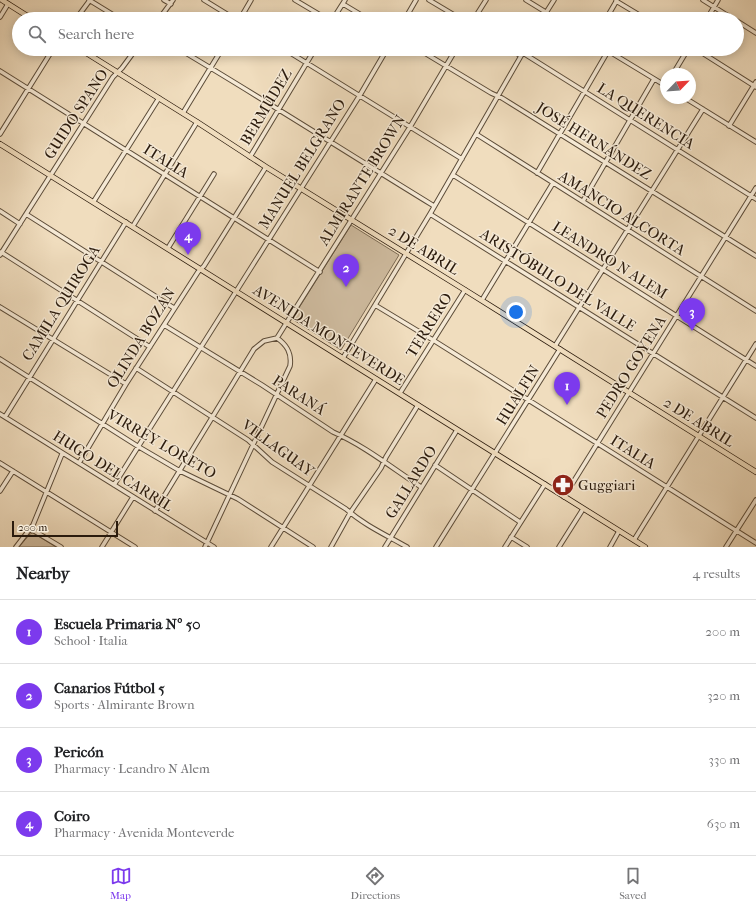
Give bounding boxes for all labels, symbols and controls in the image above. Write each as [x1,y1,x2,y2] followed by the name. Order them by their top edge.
[12,12,744,56] search box
[26,23,48,45] icon: search
[58,25,134,43] text: Search here
[40,66,112,162] street label: GUIDO SPANO
[236,66,296,148] street label: BERMÚDEZ
[660,68,696,104] north arrow
[594,79,698,153] street label: LA QUERENCIA
[255,96,349,232] street label: MANUEL BELGRANO
[532,98,655,184] street label: JOSÉ HERNÁNDEZ
[314,111,410,249] street label: ALMIRANTE BROWN
[140,140,192,182] street label: ITALIA
[555,166,689,259] street label: AMANCIO ALCORTA
[549,217,671,303] street label: LEANDRO N ALEM
[385,221,463,279] street label: 2 DE ABRIL
[175,222,201,255] pin: 4
[476,224,639,335] street label: ARISTÓBULO DEL VALLE
[18,242,104,364] street label: CAMILA QUIROGA
[333,254,359,287] pin: 2
[249,280,408,389] street label: AVENIDA MONTEVERDE
[103,284,179,391] street label: OLINDA BOZÁN
[402,289,456,360] street label: TERRERO
[679,298,705,331] pin: 3
[506,302,526,322] your location
[592,312,670,422] street label: PEDRO GOYENA
[492,361,544,428] street label: HUALFIN
[269,371,329,419] street label: PARANÁ
[554,372,580,405] pin: 1
[660,393,738,451] street label: 2 DE ABRIL
[103,405,220,483] street label: VIRREY LORETO
[237,415,318,481] street label: VILLAGUAY
[50,427,176,515] street label: HUGO DEL CARRIL
[607,431,659,473] street label: ITALIA
[381,442,441,522] street label: GALLARDO
[550,472,576,498] pharmacy icon: Guggiari
[578,476,636,494] place label: Guggiari
[12,519,118,538] scale bar
[18,521,47,534] text: 200 m
[16,563,70,583] text: Nearby
[693,566,740,581] text: 4 results
[54,615,200,633] text: Escuela Primaria Nº 50
[27,624,31,639] text: 1
[705,624,740,639] text: 200 m
[54,633,128,648] text: School · Italia
[54,679,165,697] text: Canarios Fútbol 5
[26,688,32,703] text: 2
[707,688,740,703] text: 320 m
[54,697,195,712] text: Sports · Almirante Brown
[54,743,104,761] text: Pericón
[26,752,32,767] text: 3
[709,752,740,767] text: 330 m
[54,761,210,776] text: Pharmacy · Leandro N Alem
[54,807,90,825] text: Coiro
[25,816,33,831] text: 4
[707,816,740,831] text: 630 m
[54,825,234,840] text: Pharmacy · Avenida Monteverde
[110,865,132,902] tab: Map
[351,865,400,902] tab: Directions
[619,865,646,902] tab: Saved

